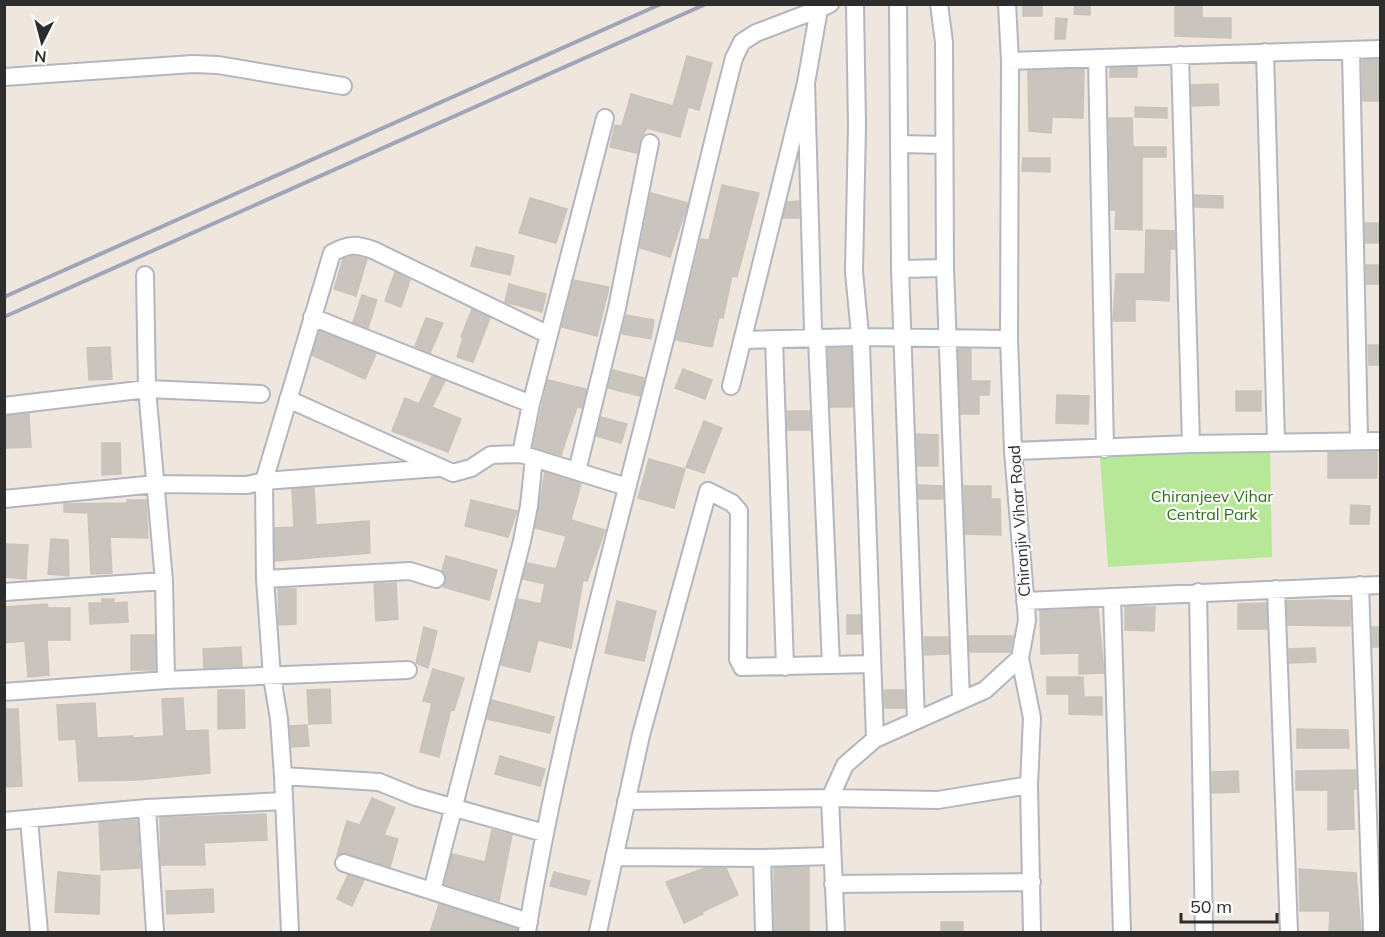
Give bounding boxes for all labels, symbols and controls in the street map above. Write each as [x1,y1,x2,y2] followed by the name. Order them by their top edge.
[12,12,72,72] north arrow
[33,46,47,67] text: N
[1004,444,1034,598] street label: Chiranjiv Vihar Road
[1151,486,1273,524] park label: Chiranjeev Vihar Central Park
[1181,886,1277,924] scale bar
[1190,895,1232,918] text: 50 m

